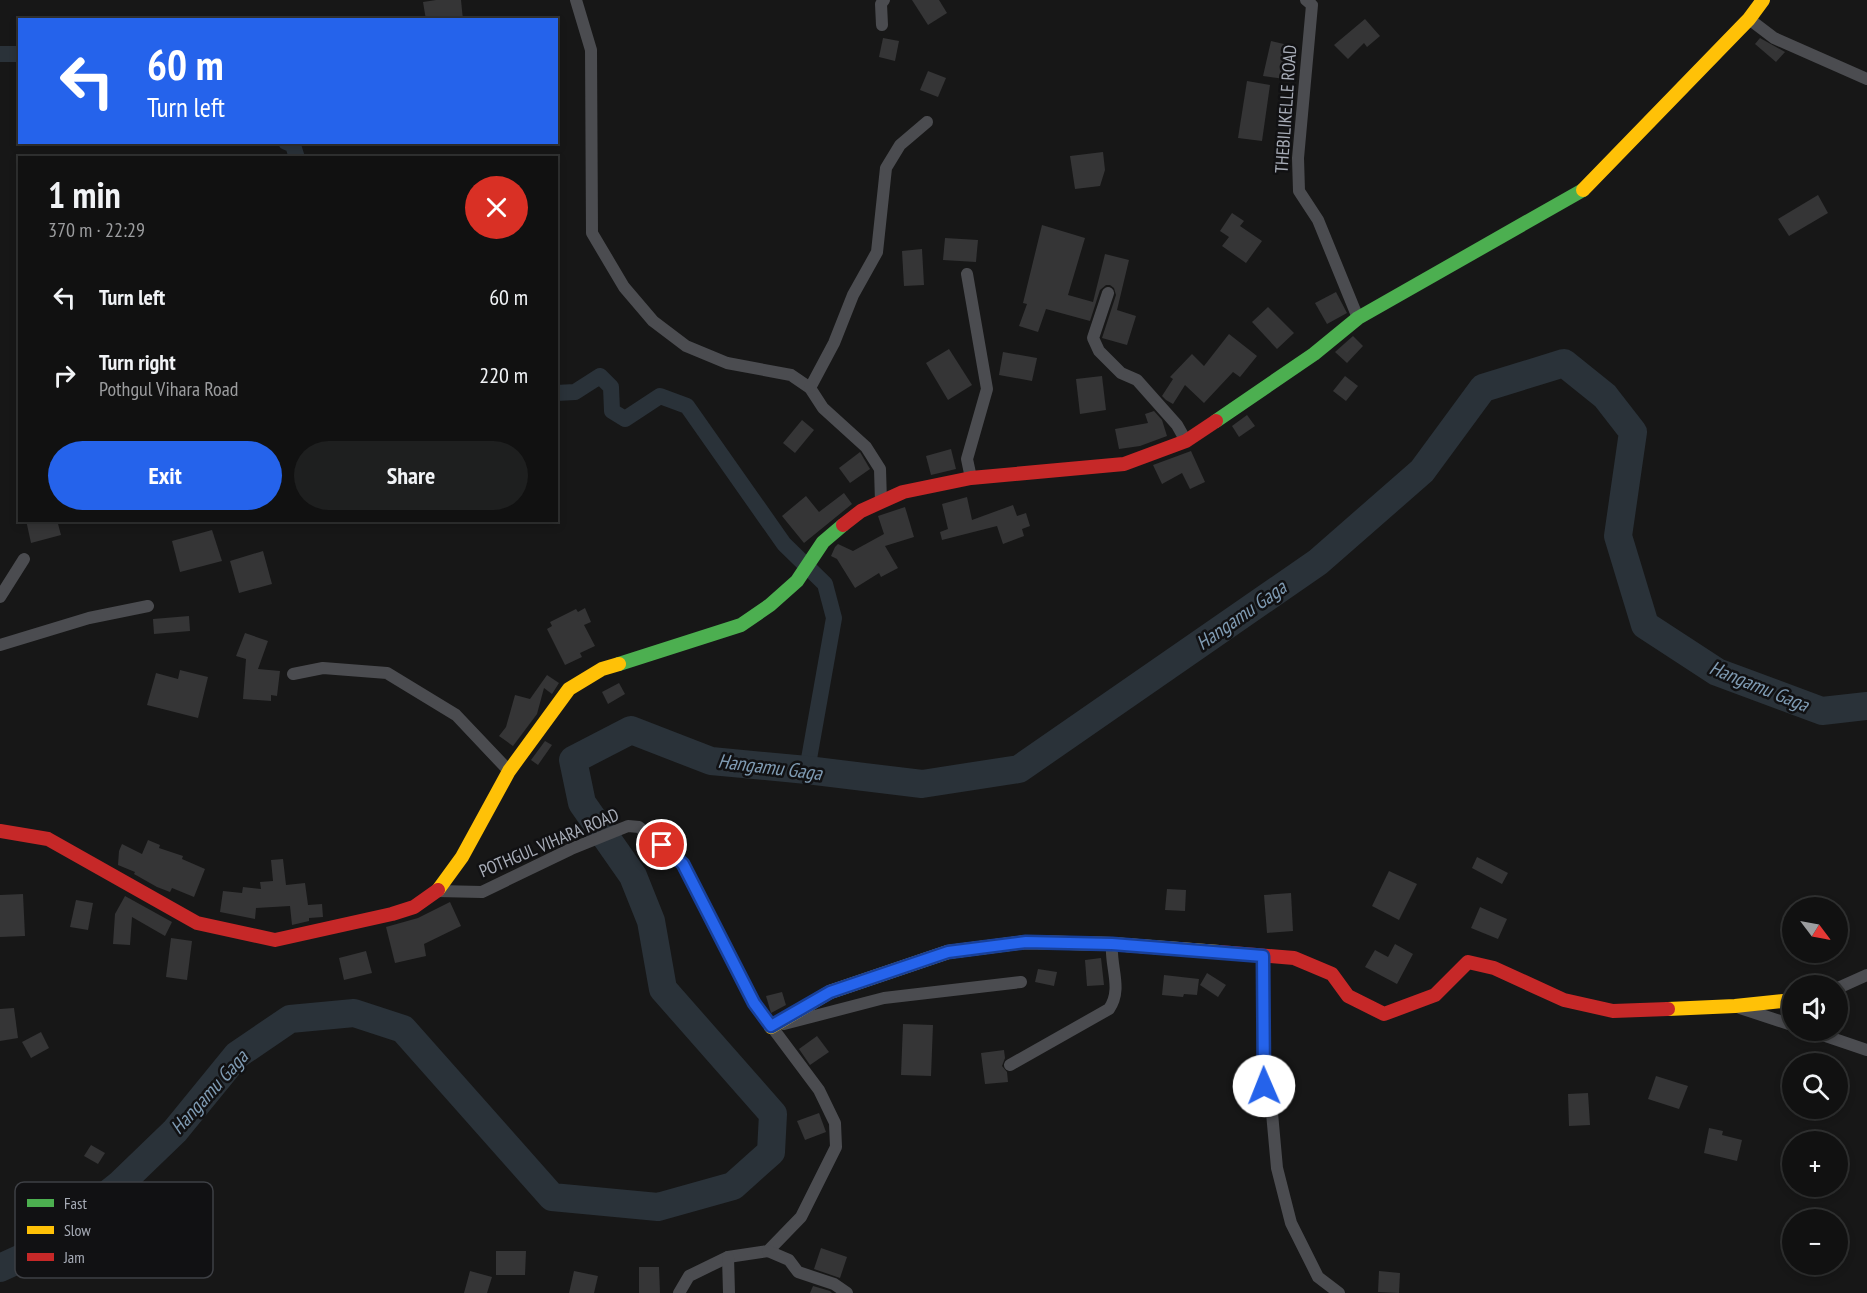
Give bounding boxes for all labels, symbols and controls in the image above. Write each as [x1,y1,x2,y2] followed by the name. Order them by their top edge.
[147,37,224,92] text: 60 m
[48,42,126,120] icon: left
[1270,44,1301,174] street label: THEBILIKELLE ROAD
[147,90,225,124] text: Turn left
[48,171,121,218] text: 1 min
[465,176,528,239] button: close
[48,217,145,243] text: 370 m · 22:29
[48,281,81,314] icon: left
[99,283,165,311] text: Turn left
[489,283,528,311] text: 60 m
[99,348,176,376] text: Turn right
[48,359,81,392] icon: right
[479,361,528,389] text: 220 m
[99,376,238,402] text: Pothgul Vihara Road
[48,441,282,510] button: Exit
[294,441,528,510] button: Share
[1191,574,1292,656] water label: Hangamu Gaga
[1706,654,1813,718] water label: Hangamu Gaga
[717,748,824,786] water label: Hangamu Gaga
[475,803,622,882] street label: POTHGUL VIHARA ROAD
[636,819,687,870] pin
[645,828,678,861] icon: arrive
[1782,897,1848,963] north arrow
[1782,897,1848,1275] map controls
[1782,975,1848,1041] button: sound
[164,1044,254,1140] water label: Hangamu Gaga
[1782,1053,1848,1119] button: search
[1232,1054,1296,1118] position arrow
[1782,1131,1848,1197] button: +
[15,1182,213,1278] legend
[64,1193,87,1213] text: Fast
[1782,1209,1848,1275] button: −
[64,1220,91,1240] text: Slow
[63,1247,85,1267] text: Jam

